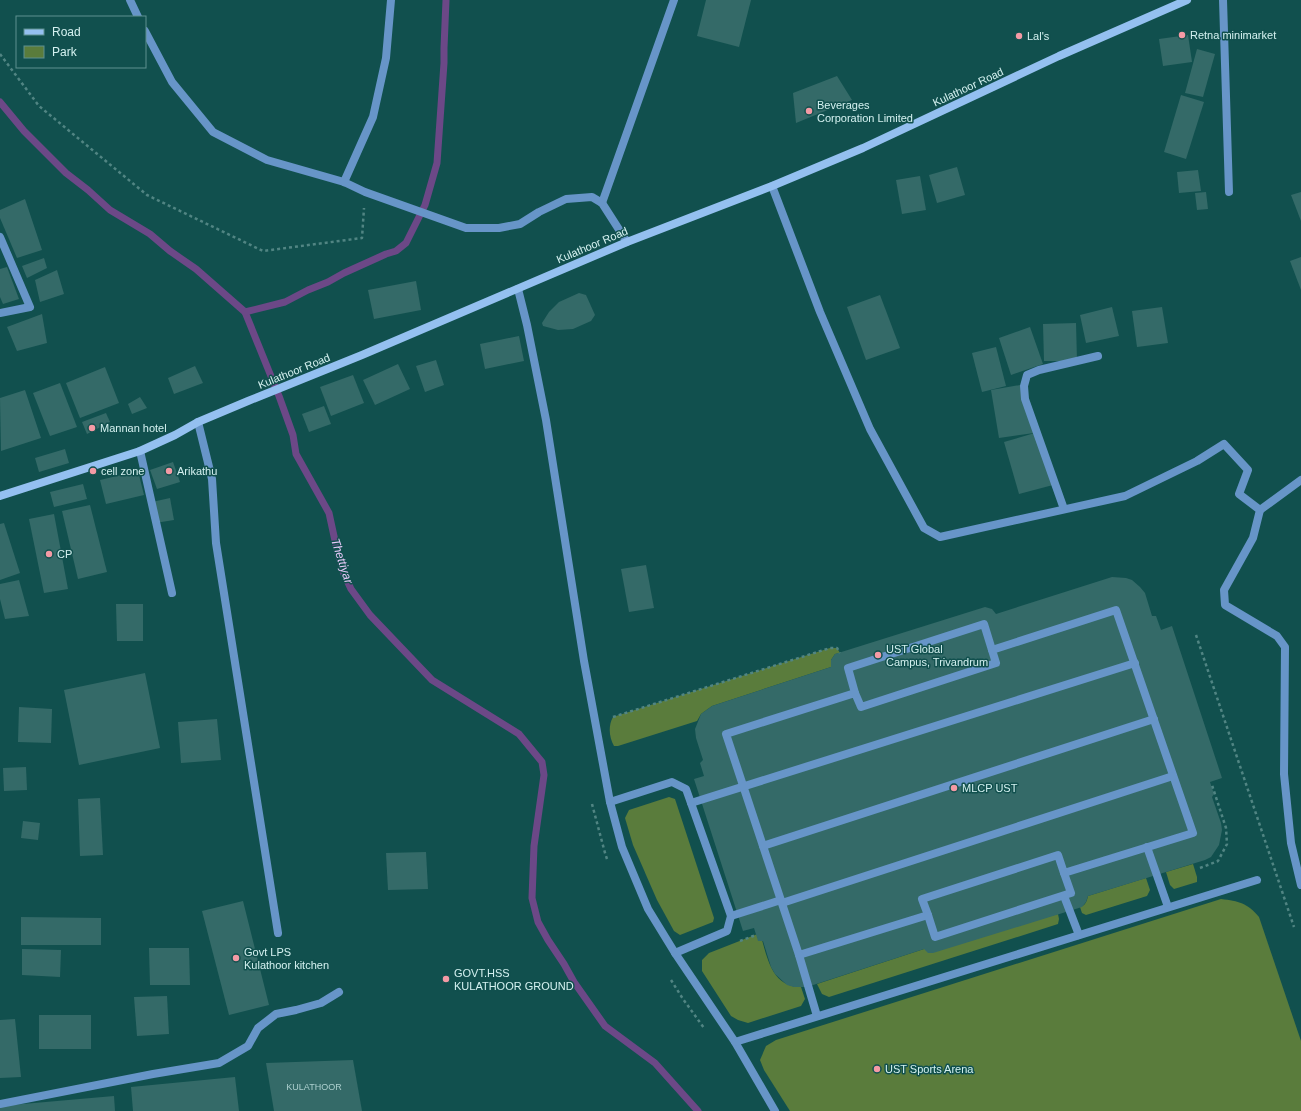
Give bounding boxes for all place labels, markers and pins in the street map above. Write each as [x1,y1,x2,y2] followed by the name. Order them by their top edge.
[1190,29,1276,41] place label: Retna minimarket
[1027,30,1050,42] place label: Lal's
[1177,30,1187,40] marker: Retna minimarket
[1014,31,1024,41] marker: Lal's
[817,99,913,124] place label: Beverages Corporation Limited
[804,106,814,116] marker: Beverages Corporation Limited
[100,422,167,434] place label: Mannan hotel
[87,423,97,433] marker: Mannan hotel
[101,465,144,477] place label: cell zone
[177,465,217,477] place label: Arikathu
[88,466,98,476] marker: cell zone
[164,466,174,476] marker: Arikathu
[57,548,72,560] place label: CP
[44,549,54,559] marker: CP
[886,643,988,668] place label: UST Global Campus, Trivandrum
[873,650,883,660] marker: UST Global Campus, Trivandrum
[962,782,1018,794] place label: MLCP UST
[949,783,959,793] marker: MLCP UST
[244,946,329,971] place label: Govt LPS Kulathoor kitchen
[231,953,241,963] marker: Govt LPS Kulathoor kitchen
[454,967,574,992] place label: GOVT.HSS KULATHOOR GROUND
[441,974,451,984] marker: GOVT.HSS KULATHOOR GROUND
[885,1063,974,1075] place label: UST Sports Arena
[872,1064,882,1074] marker: UST Sports Arena

